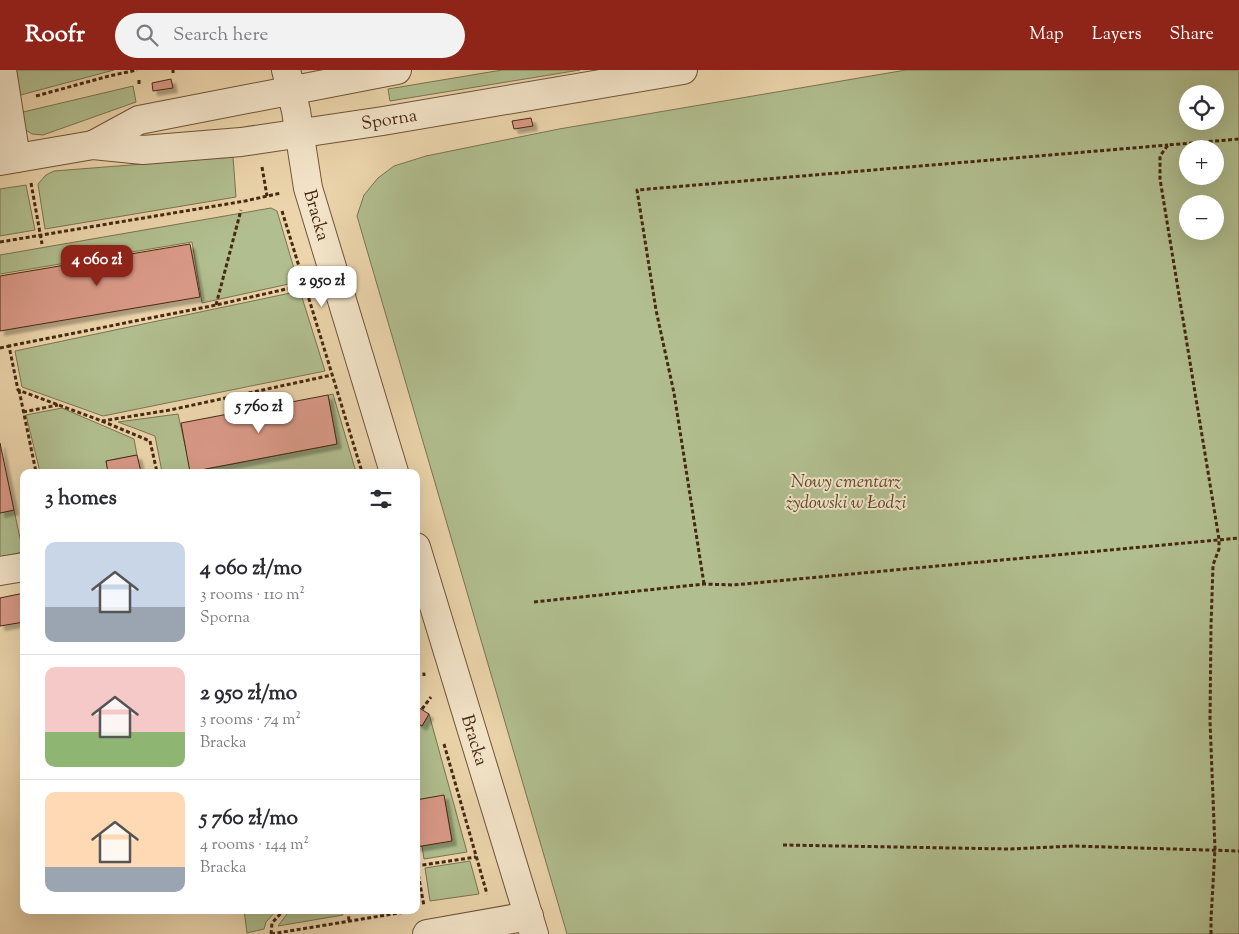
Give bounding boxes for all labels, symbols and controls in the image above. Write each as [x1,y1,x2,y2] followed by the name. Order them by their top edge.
[115,13,465,58] search box
[25,18,85,52] text: Roofr
[133,21,161,49] icon: search
[173,22,268,49] text: Search here
[1029,22,1064,48] text: Map
[1092,22,1142,48] text: Layers
[1170,22,1214,48] text: Share
[1179,85,1224,240] map controls
[1179,85,1224,130] button: locate
[360,104,419,138] street label: Sporna
[1179,140,1224,185] button: +
[295,187,335,244] street label: Bracka
[1179,195,1224,240] button: −
[45,244,149,287] pin: 4 060 zł
[72,249,122,272] text: 4 060 zł
[270,266,374,308] pin: 2 950 zł
[299,270,345,293] text: 2 950 zł
[207,392,311,434] pin: 5 760 zł
[235,396,283,419] text: 5 760 zł
[786,470,906,517] park label: Nowy cmentarz żydowski w Łodzi
[45,484,117,514] text: 3 homes
[367,485,395,513] icon: filters
[200,554,302,584] text: 4 060 zł/mo
[85,562,145,622] icon: home
[200,584,305,607] text: 3 rooms · 110 m²
[200,607,250,630] text: Sporna
[200,679,297,709] text: 2 950 zł/mo
[85,687,145,747] icon: home
[200,709,301,732] text: 3 rooms · 74 m²
[453,712,493,769] street label: Bracka
[200,732,246,755] text: Bracka
[200,804,298,834] text: 5 760 zł/mo
[85,812,145,872] icon: home
[200,834,309,857] text: 4 rooms · 144 m²
[200,857,246,880] text: Bracka

